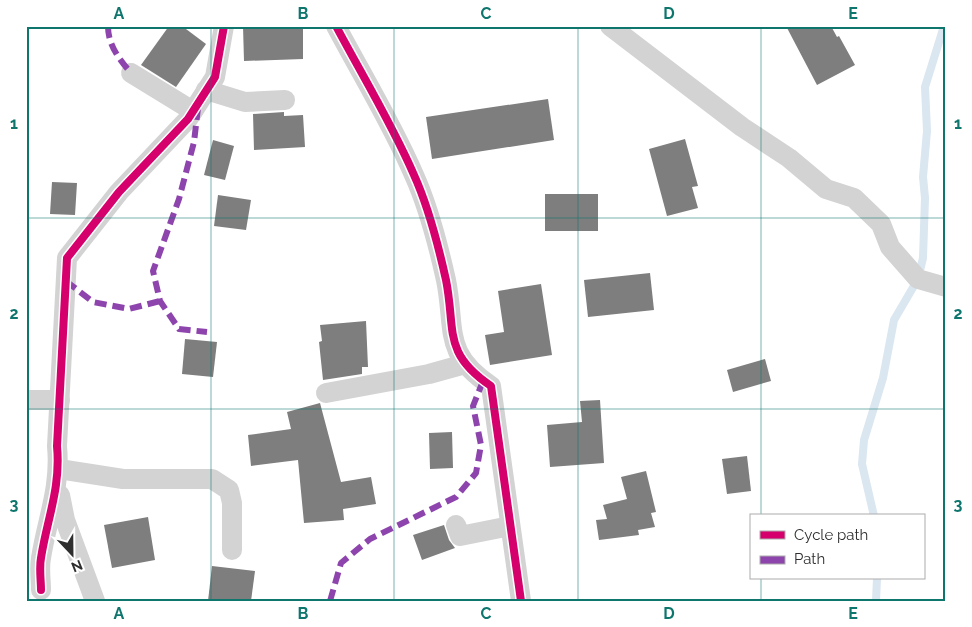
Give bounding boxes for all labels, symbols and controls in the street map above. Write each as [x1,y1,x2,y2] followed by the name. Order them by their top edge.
[114,4,125,23] text: A
[298,4,309,23] text: B
[481,4,492,23] text: C
[663,4,675,23] text: D
[848,4,858,23] text: E
[10,114,18,133] text: 1
[954,114,962,133] text: 1
[9,304,19,323] text: 2
[953,304,963,323] text: 2
[10,495,19,514] text: 3
[954,495,963,514] text: 3
[750,514,924,580] legend
[794,526,868,544] text: Cycle path
[48,530,98,580] north arrow
[794,550,825,568] text: Path
[69,557,85,575] text: N
[114,604,125,623] text: A
[298,604,309,623] text: B
[481,604,492,623] text: C
[663,604,675,623] text: D
[848,604,858,623] text: E

